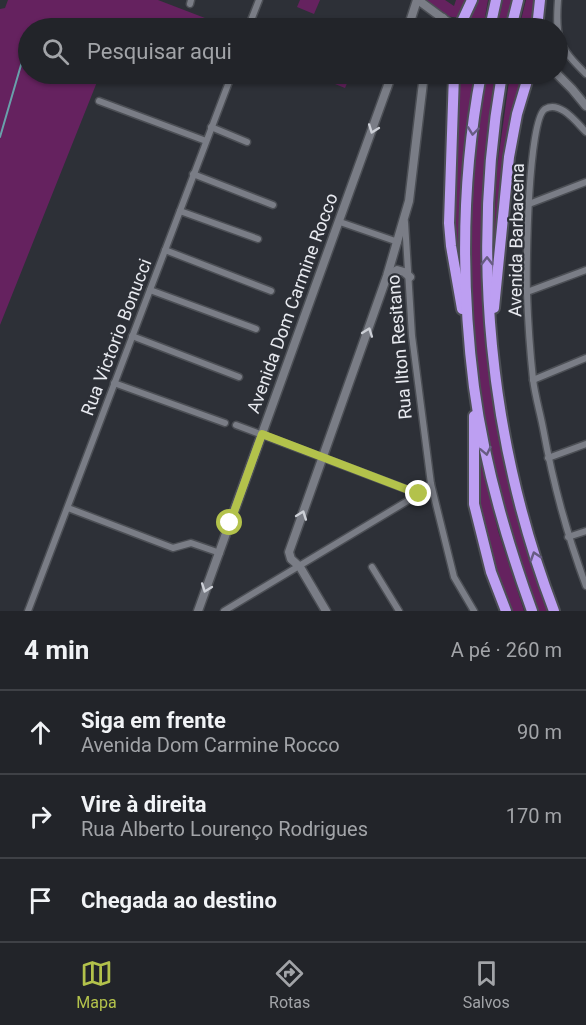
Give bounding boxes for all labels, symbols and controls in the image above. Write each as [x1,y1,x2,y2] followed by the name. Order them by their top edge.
[18,18,568,84] search box
[39,35,72,68] icon: search
[87,39,232,64] text: Pesquisar aqui
[367,123,380,133] one-way arrow
[467,127,479,136] one-way arrow
[504,163,528,317] street label: Avenida Barbacena
[242,190,342,416] street label: Avenida Dom Carmine Rocco
[76,256,156,418] street label: Rua Victorio Bonucci
[481,256,493,265] one-way arrow
[382,274,416,420] street label: Rua Ilton Resitano
[360,327,373,338] one-way arrow
[479,445,492,455] one-way arrow
[405,480,431,506] route end
[216,509,242,535] route start
[295,510,307,521] one-way arrow
[529,551,542,562] one-way arrow
[201,583,214,593] one-way arrow
[24,635,89,665] text: 4 min
[451,638,562,662] text: A pé · 260 m
[81,708,226,733] text: Siga em frente
[24,716,57,749] icon: ahead
[517,720,562,744] text: 90 m
[81,733,340,757] text: Avenida Dom Carmine Rocco
[81,792,207,817] text: Vire à direita
[24,800,57,833] icon: right
[506,804,562,828] text: 170 m
[81,817,368,841] text: Rua Alberto Lourenço Rodrigues
[24,884,57,917] icon: arrive
[81,888,277,913] text: Chegada ao destino
[76,957,117,1012] tab: Mapa
[269,957,310,1012] tab: Rotas
[463,957,510,1012] tab: Salvos

